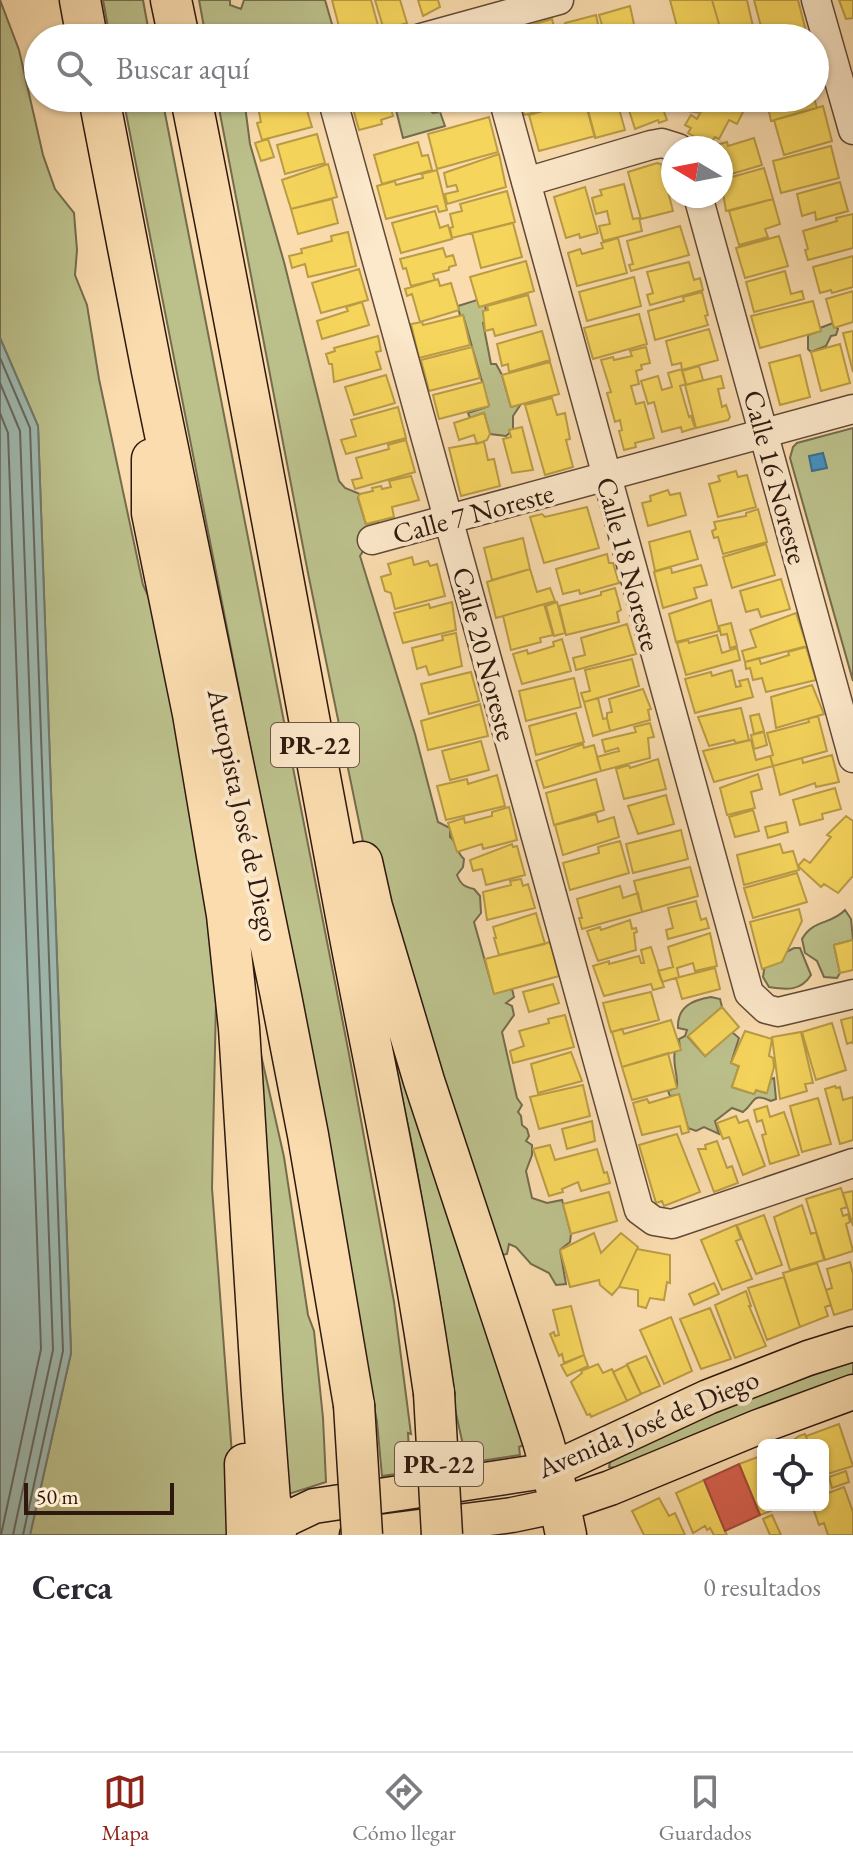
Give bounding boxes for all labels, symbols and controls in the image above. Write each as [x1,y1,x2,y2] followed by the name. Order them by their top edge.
[24,24,829,112] search box
[52,46,96,90] icon: search
[116,49,250,88] text: Buscar aquí
[661,136,733,208] north arrow
[736,386,817,568] street label: Calle 16 Noreste
[589,473,670,655] street label: Calle 18 Noreste
[389,474,557,552] street label: Calle 7 Noreste
[445,563,526,745] street label: Calle 20 Noreste
[199,684,288,945] street label: Autopista José de Diego
[271,723,359,767] road number: PR-22
[531,1360,764,1486] street label: Avenida José de Diego
[757,1439,829,1511] map controls
[757,1439,829,1511] button: locate
[395,1442,483,1486] road number: PR-22
[24,1479,174,1515] scale bar
[36,1482,79,1511] text: 50 m
[32,1565,112,1609] text: Cerca
[703,1570,821,1604] text: 0 resultados
[101,1770,149,1847] tab: Mapa
[352,1770,456,1847] tab: Cómo llegar
[659,1770,752,1847] tab: Guardados

